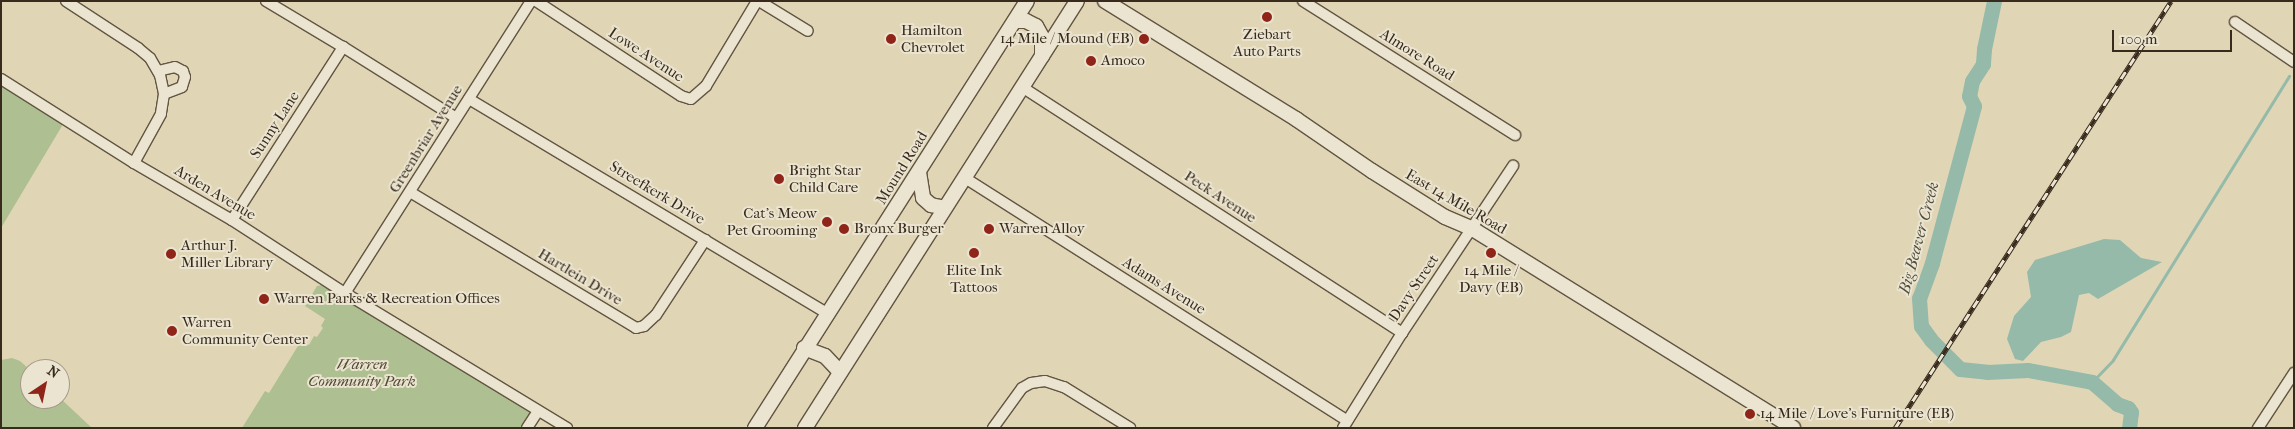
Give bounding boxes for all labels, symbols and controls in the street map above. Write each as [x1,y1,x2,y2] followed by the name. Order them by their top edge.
[1261,11,1273,23] marker: Ziebart Auto Parts
[2115,20,2235,52] scale bar
[901,21,965,56] place label: Hamilton Chevrolet
[605,24,687,86] street label: Lowe Avenue
[1233,25,1301,60] place label: Ziebart Auto Parts
[1377,25,1457,85] street label: Almore Road
[1000,30,1134,48] place label: 14 Mile / Mound (EB)
[2120,30,2158,48] text: 100 m
[885,33,897,45] marker: Hamilton Chevrolet
[1138,33,1150,45] marker: 14 Mile / Mound (EB)
[1101,52,1145,70] place label: Amoco
[1085,55,1097,67] marker: Amoco
[386,82,466,196] street label: Greenbriar Avenue
[247,88,303,162] street label: Sunny Lane
[872,128,932,208] street label: Mound Road
[606,157,708,229] street label: Streefkerk Drive
[789,161,861,196] place label: Bright Star Child Care
[171,162,259,224] street label: Arden Avenue
[1402,166,1510,238] street label: East 14 Mile Road
[1181,167,1259,227] street label: Peck Avenue
[773,173,785,185] marker: Bright Star Child Care
[1895,180,1943,296] water label: Big Beaver Creek
[727,204,817,239] place label: Cat's Meow Pet Grooming
[821,216,833,228] marker: Cat's Meow Pet Grooming
[854,220,944,238] place label: Bronx Burger
[999,220,1085,238] place label: Warren Alloy
[838,223,850,235] marker: Bronx Burger
[983,223,995,235] marker: Warren Alloy
[181,236,273,271] place label: Arthur J. Miller Library
[535,245,625,309] street label: Hartlein Drive
[968,247,980,259] marker: Elite Ink Tattoos
[1485,247,1497,259] marker: 14 Mile / Davy (EB)
[165,248,177,260] marker: Arthur J. Miller Library
[1385,251,1443,325] street label: Davy Street
[1119,253,1209,319] street label: Adams Avenue
[946,261,1002,296] place label: Elite Ink Tattoos
[1459,261,1523,296] place label: 14 Mile / Davy (EB)
[274,290,500,308] place label: Warren Parks & Recreation Offices
[258,293,270,305] marker: Warren Parks & Recreation Offices
[182,313,308,348] place label: Warren Community Center
[166,325,178,337] marker: Warren Community Center
[308,355,416,390] park label: Warren Community Park
[20,359,70,409] north arrow
[44,362,62,382] text: N
[1760,405,1954,423] place label: 14 Mile / Love's Furniture (EB)
[1744,408,1756,420] marker: 14 Mile / Love's Furniture (EB)

